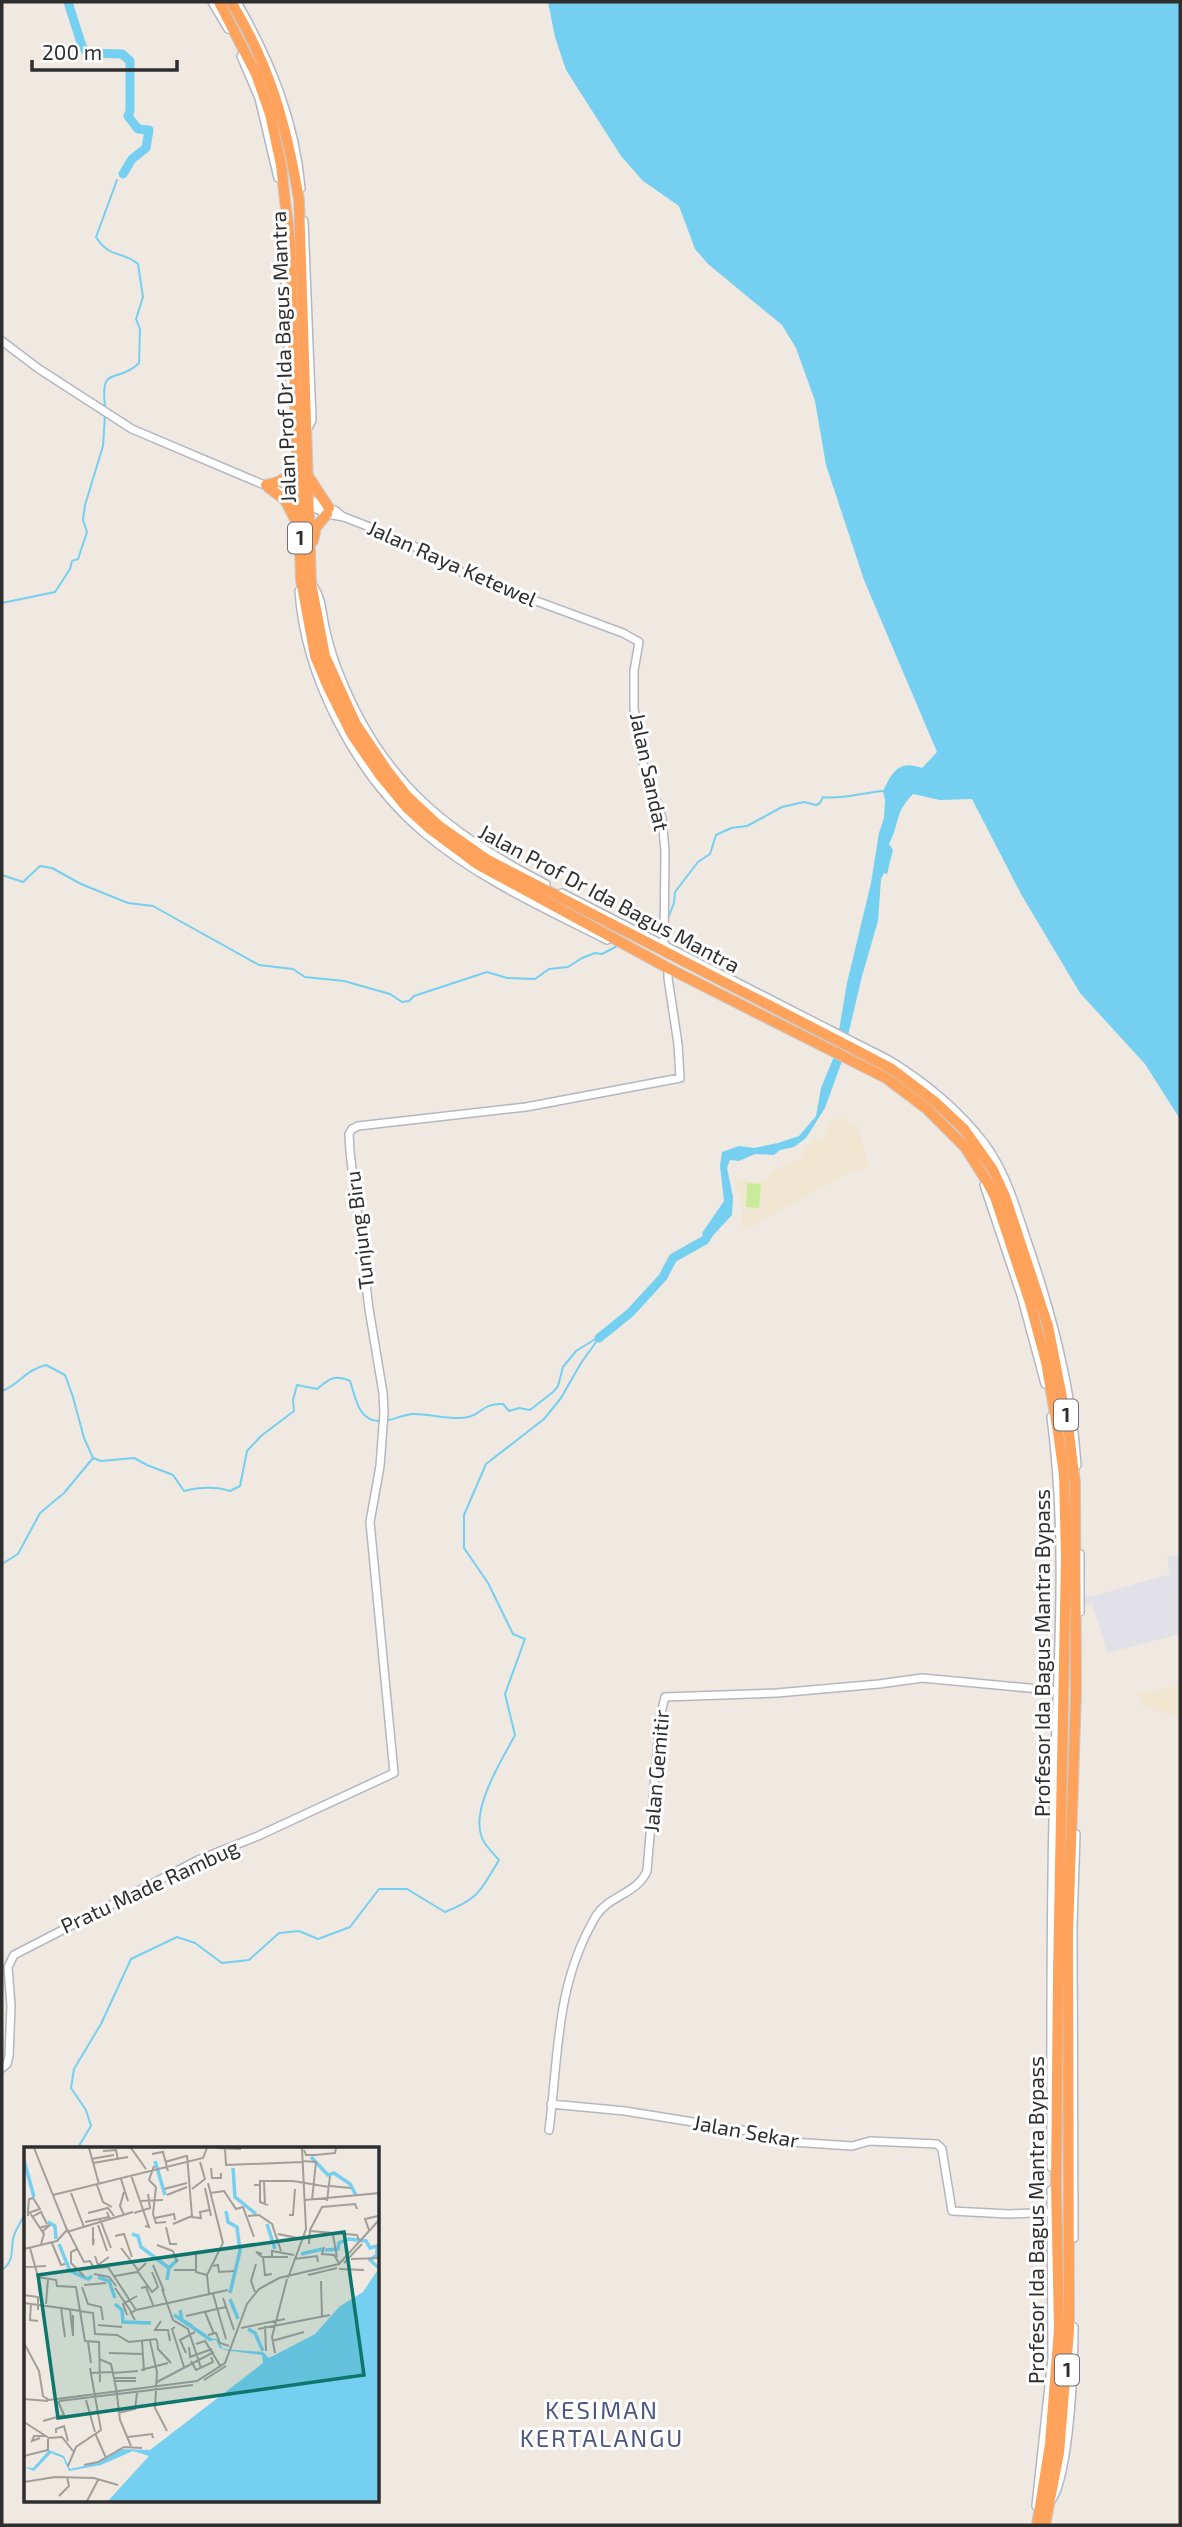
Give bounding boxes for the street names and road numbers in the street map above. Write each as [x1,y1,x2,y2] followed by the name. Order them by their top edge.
[265,211,300,503] street label: Jalan Prof Dr Ida Bagus Mantra
[364,514,542,611] street label: Jalan Raya Ketewel
[288,523,312,554] road number: 1
[626,710,675,833] street label: Jalan Sandat
[475,818,745,977] street label: Jalan Prof Dr Ida Bagus Mantra
[339,1170,379,1291] street label: Tunjung Biru
[1054,1400,1078,1430] road number: 1
[1029,1489,1054,1817] street label: Profesor Ida Bagus Mantra Bypass
[638,1708,673,1833] street label: Jalan Gemitir
[56,1833,243,1938] street label: Pratu Made Rambug
[1023,2056,1048,2384] street label: Profesor Ida Bagus Mantra Bypass
[691,2109,802,2152] street label: Jalan Sekar
[1055,2354,1079,2386] road number: 1

